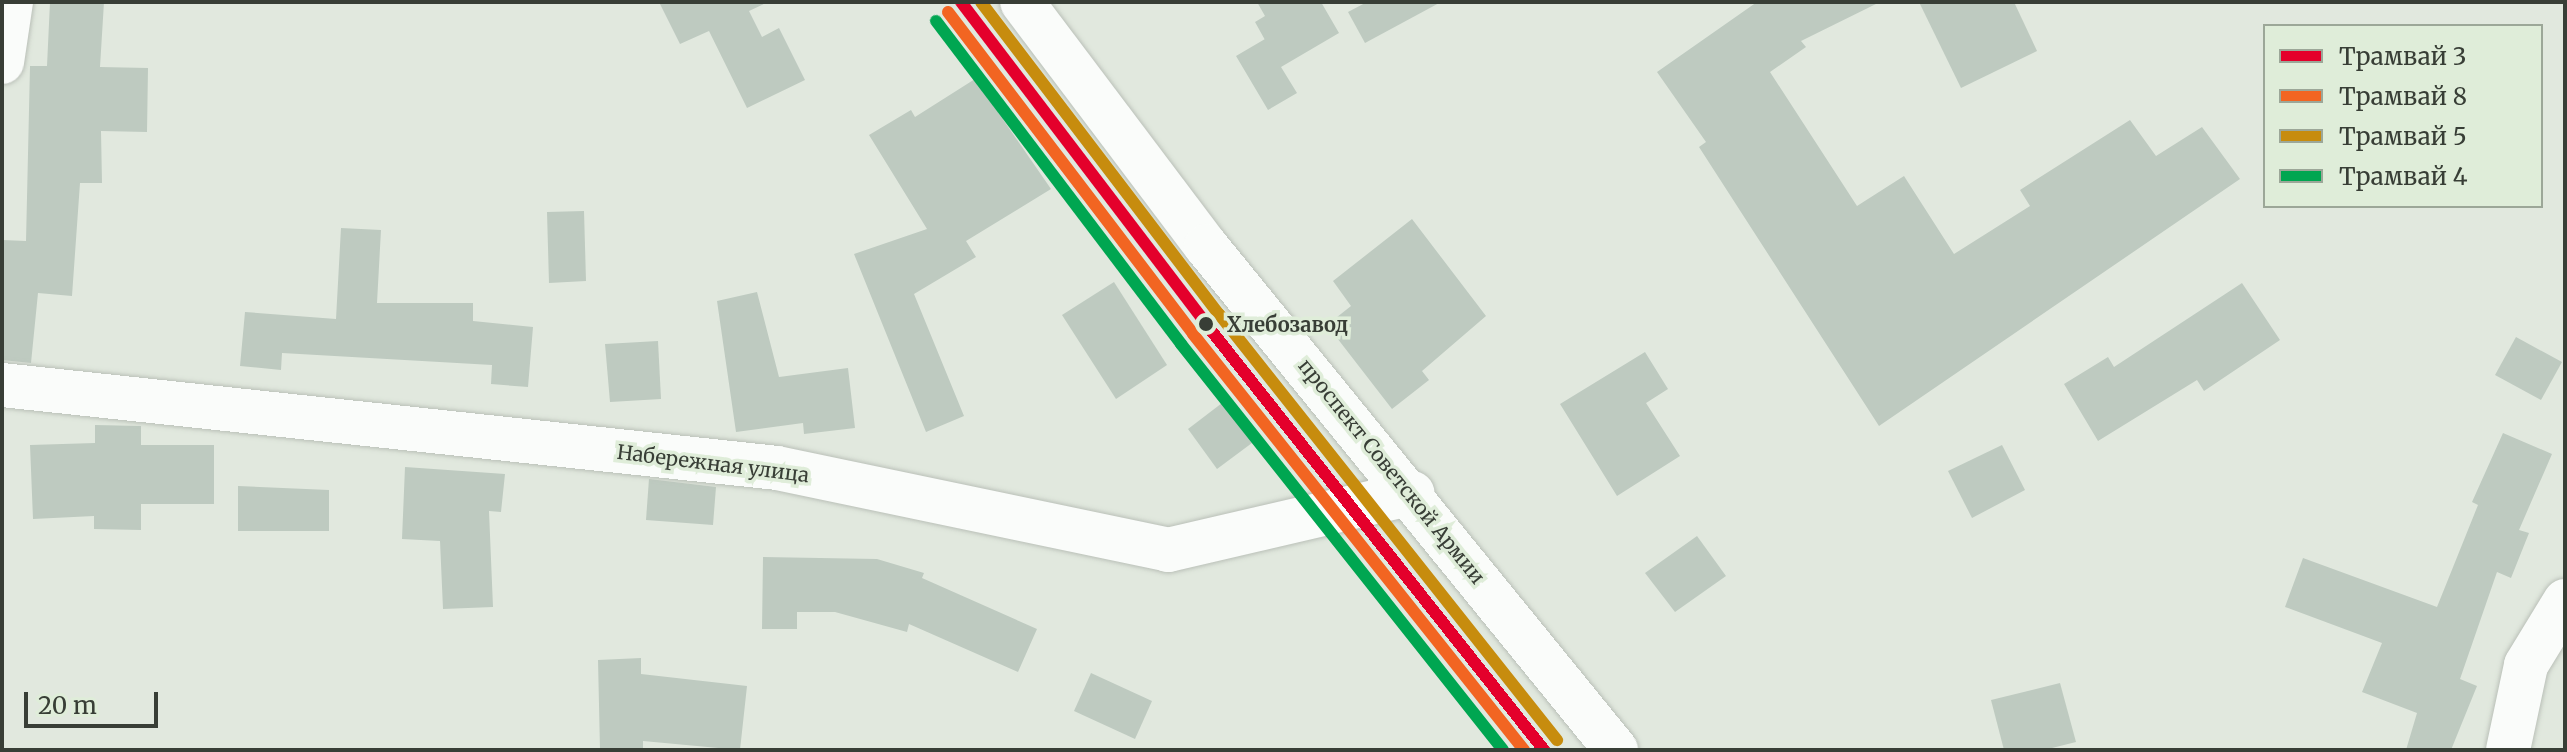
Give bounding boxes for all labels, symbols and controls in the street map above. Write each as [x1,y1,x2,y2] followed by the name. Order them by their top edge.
[2263,24,2543,208] legend
[2339,41,2467,72] text: Трамвай 3
[2339,81,2467,112] text: Трамвай 8
[2339,121,2467,152] text: Трамвай 5
[2339,161,2468,192] text: Трамвай 4
[1192,310,1220,338] marker: Хлебозавод
[1227,312,1348,336] place label: Хлебозавод
[1294,354,1490,588] street label: проспект Советской Армии
[616,439,810,487] street label: Набережная улица
[28,676,162,726] scale bar
[38,690,97,721] text: 20 m

